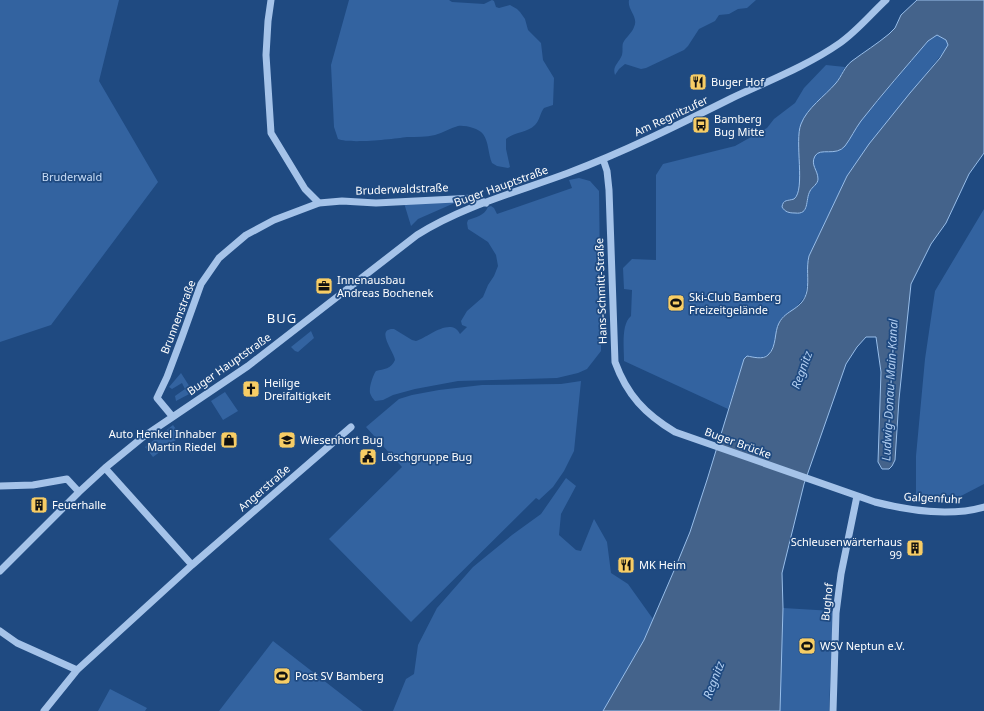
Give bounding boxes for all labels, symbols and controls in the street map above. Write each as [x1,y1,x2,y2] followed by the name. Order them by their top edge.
[688,72,708,92] restaurant icon: Buger Hof
[711,74,765,89] place label: Buger Hof
[631,92,711,139] street label: Am Regnitzufer
[714,111,765,139] place label: Bamberg Bug Mitte
[691,115,711,135] bus stop icon: Bamberg Bug Mitte
[452,162,550,210] street label: Buger Hauptstraße
[42,169,102,184] park label: Bruderwald
[355,179,449,198] street label: Bruderwaldstraße
[591,238,610,344] street label: Hans-Schmitt-Straße
[337,272,434,300] place label: Innenausbau Andreas Bochenek
[314,276,334,296] office icon: Innenausbau Andreas Bochenek
[157,278,199,356] street label: Brunnenstraße
[689,289,781,317] place label: Ski-Club Bamberg Freizeitgelände
[666,293,686,313] sports icon: Ski-Club Bamberg Freizeitgelände
[267,309,297,327] district label: BUG
[877,317,902,462] water label: Ludwig-Donau-Main-Kanal
[184,329,274,398] street label: Buger Hauptstraße
[787,348,816,391] water label: Regnitz
[264,375,331,403] place label: Heilige Dreifaltigkeit
[241,379,261,399] church icon: Heilige Dreifaltigkeit
[703,423,774,462] street label: Buger Brücke
[109,426,216,454] place label: Auto Henkel Inhaber Martin Riedel
[219,430,239,450] shop icon: Auto Henkel Inhaber Martin Riedel
[277,430,297,450] school or university icon: Wiesenhort Bug
[300,432,383,447] place label: Wiesenhort Bug
[358,447,378,467] public building icon: Löschgruppe Bug
[381,449,472,464] place label: Löschgruppe Bug
[235,461,293,514] street label: Angerstraße
[903,488,963,507] street label: Galgenfuhr
[29,495,49,515] building icon: Feuerhalle
[52,497,106,512] place label: Feuerhalle
[791,534,902,562] place label: Schleusenwärterhaus 99
[905,538,925,558] building icon: Schleusenwärterhaus 99
[616,555,636,575] restaurant icon: MK Heim
[639,557,686,572] place label: MK Heim
[817,581,836,622] street label: Bughof
[797,636,817,656] sports icon: WSV Neptun e.V.
[820,638,905,653] place label: WSV Neptun e.V.
[699,658,729,701] water label: Regnitz
[272,666,292,686] sports icon: Post SV Bamberg
[295,668,384,683] place label: Post SV Bamberg

